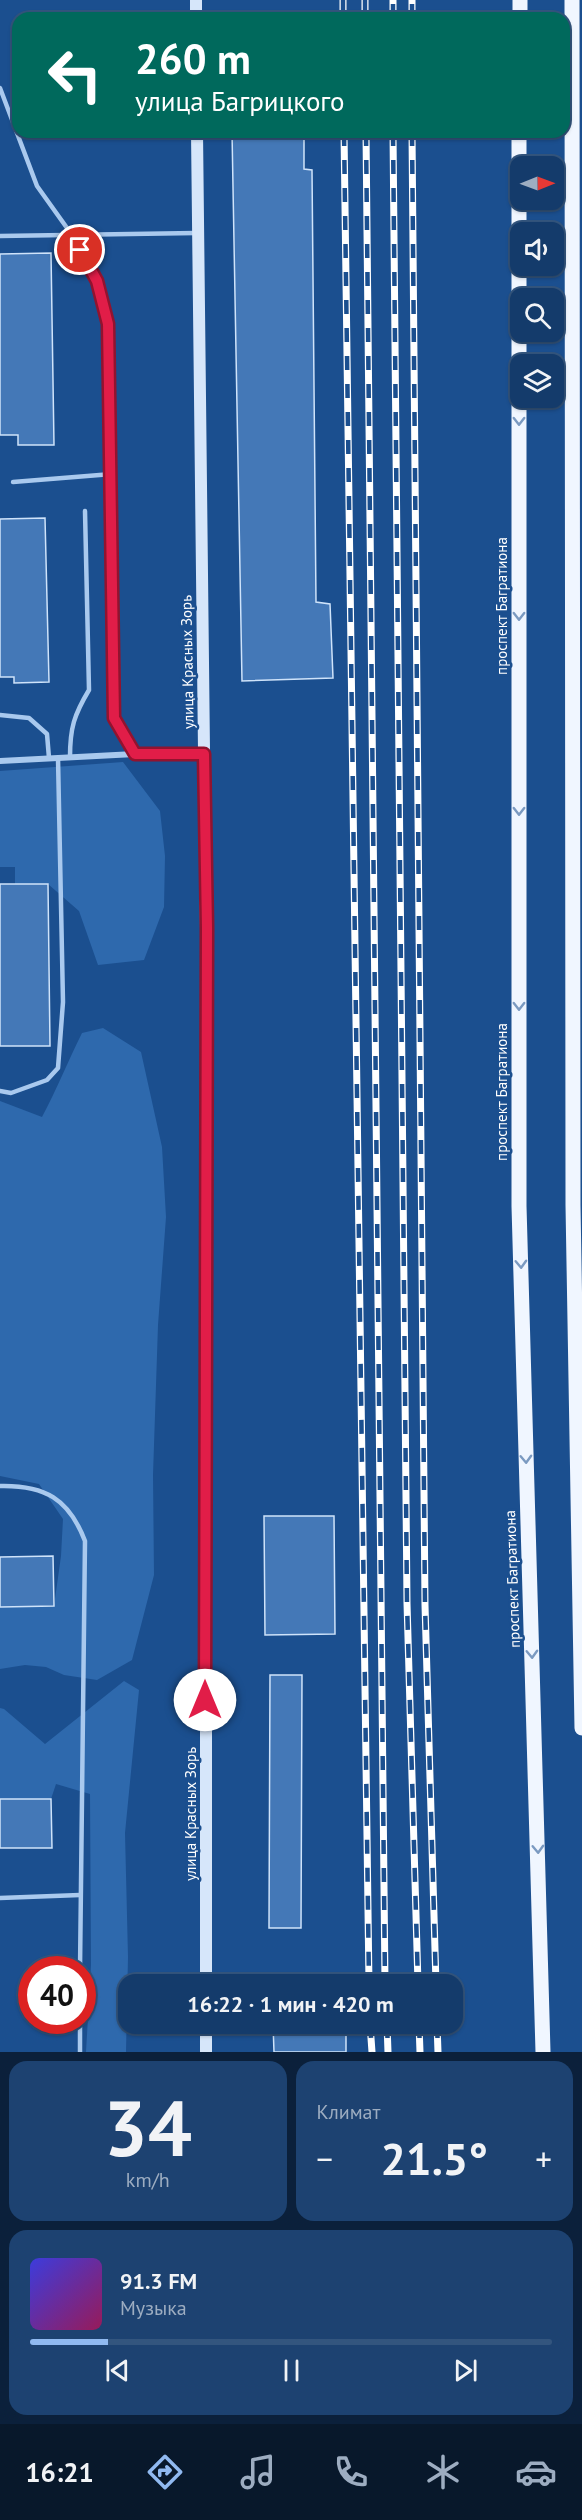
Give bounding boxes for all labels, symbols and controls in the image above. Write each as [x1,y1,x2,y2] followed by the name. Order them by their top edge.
[135,31,251,86] text: 260 m
[36,36,114,114] icon: left
[135,84,344,118] text: улица Багрицкого
[510,156,564,210] north arrow
[510,156,564,408] map controls
[510,222,564,276] button: sound
[54,224,105,275] pin
[63,233,96,266] icon: arrive
[510,288,564,342] button: search
[510,354,564,408] button: layers
[513,417,525,426] one-way arrow
[492,537,511,675] street label: проспект Багратиона
[176,595,198,729] street label: улица Красных Зорь
[513,612,525,621] one-way arrow
[513,807,525,816] one-way arrow
[513,1002,525,1011] one-way arrow
[492,1023,511,1161] street label: проспект Багратиона
[514,1260,527,1269] one-way arrow
[520,1455,533,1464] one-way arrow
[500,1510,524,1648] street label: проспект Багратиона
[526,1649,538,1658] one-way arrow
[173,1668,237,1732] position arrow
[181,1747,200,1881] street label: улица Красных Зорь
[531,1844,544,1853] one-way arrow
[18,1956,96,2034] speed limit sign: 40
[187,1990,394,2018] text: 16:22 · 1 мин · 420 m
[104,2077,192,2178] text: 34
[317,2099,380,2125] text: Климат
[381,2129,488,2187] text: 21.5°
[317,2137,333,2180] text: −
[535,2137,552,2180] text: +
[126,2167,170,2193] text: km/h
[120,2267,197,2295] text: 91.3 FM
[120,2295,187,2321] text: Музыка
[101,2354,134,2387] icon: previous
[275,2354,308,2387] icon: pause
[449,2354,482,2387] icon: next
[144,2451,186,2493] icon: directions
[237,2451,279,2493] icon: music
[330,2451,372,2493] icon: phone
[422,2451,464,2493] icon: climate
[515,2451,557,2493] icon: car
[25,2455,94,2489] text: 16:21

